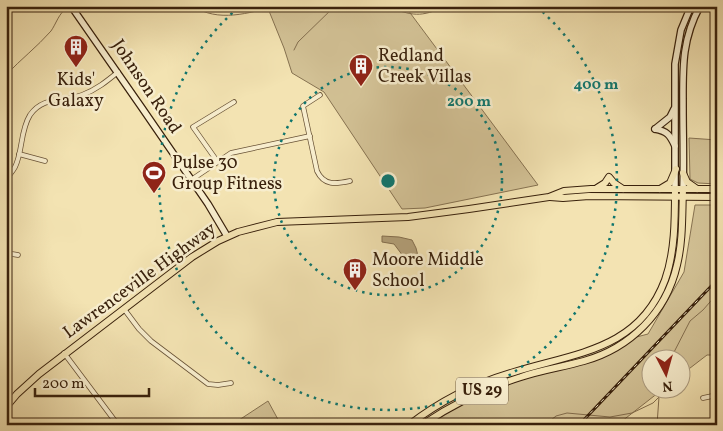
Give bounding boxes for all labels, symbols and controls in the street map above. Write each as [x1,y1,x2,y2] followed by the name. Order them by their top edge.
[63,34,89,68] building icon: Kids' Galaxy
[105,35,187,139] street label: Johnson Road
[378,44,472,90] place label: Redland Creek Villas
[348,53,374,87] building icon: Redland Creek Villas
[48,68,104,114] place label: Kids' Galaxy
[574,75,619,96] text: 400 m
[447,92,491,113] text: 200 m
[172,151,282,197] place label: Pulse 30 Group Fitness
[141,160,167,194] sports icon: Pulse 30 Group Fitness
[379,172,397,190] centre of rings
[58,217,222,345] street label: Lawrenceville Highway
[372,248,484,294] place label: Moore Middle School
[342,257,368,291] building icon: Moore Middle School
[640,348,690,398] north arrow
[35,366,149,398] scale bar
[42,374,85,395] text: 200 m
[661,375,673,395] text: N
[456,378,508,404] road number: US 29

